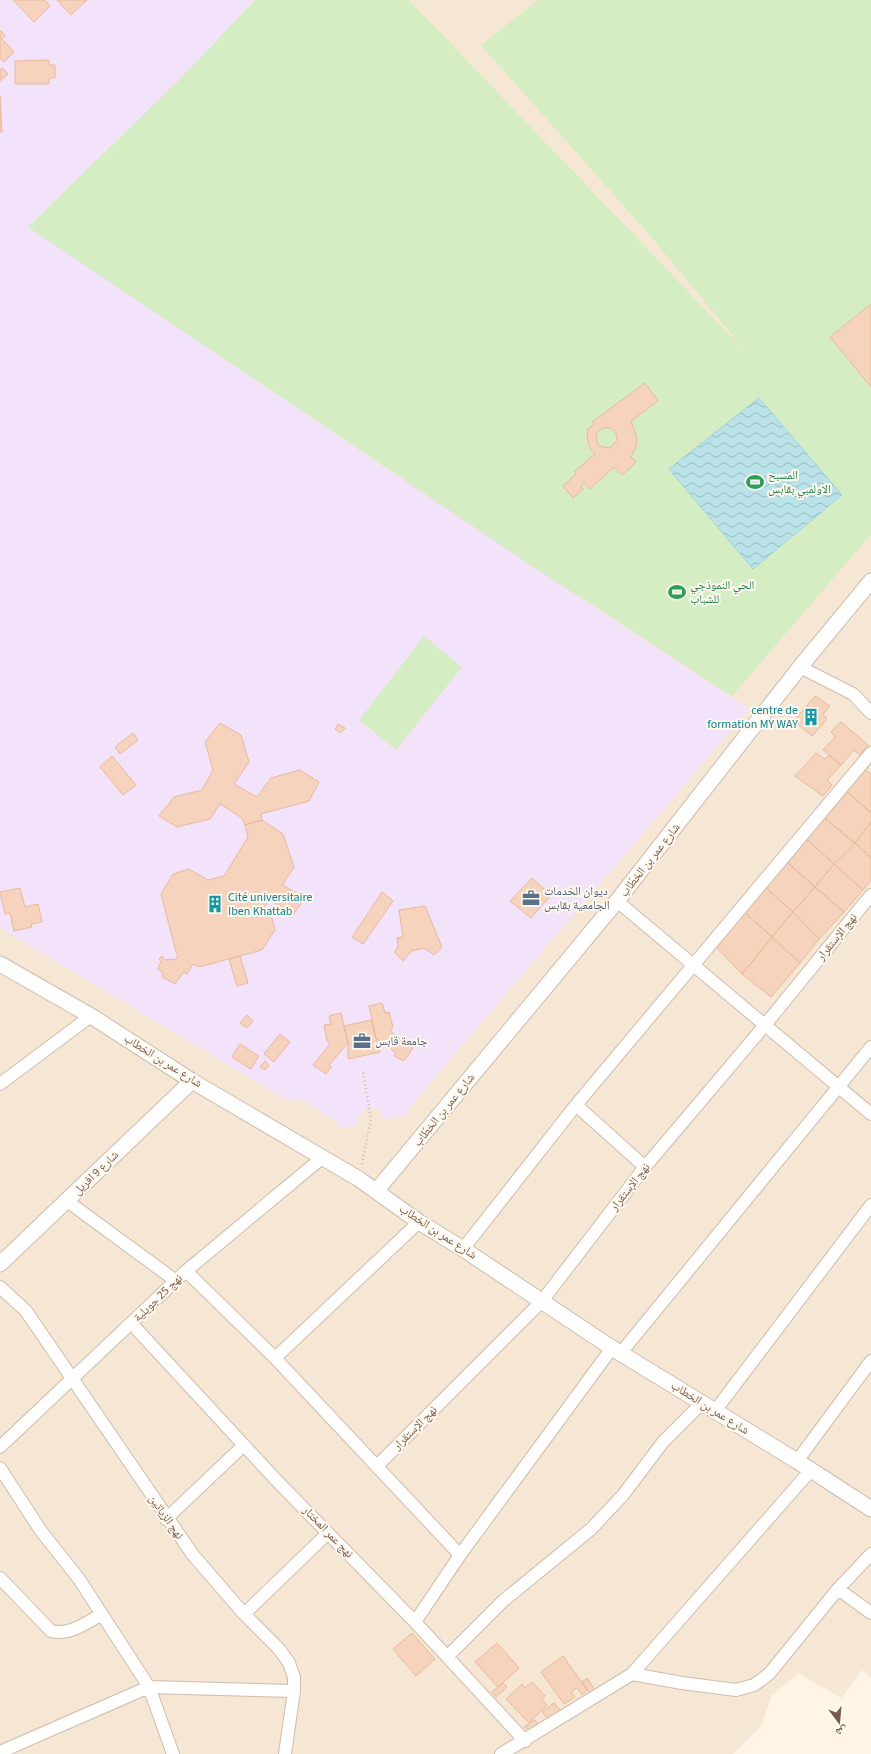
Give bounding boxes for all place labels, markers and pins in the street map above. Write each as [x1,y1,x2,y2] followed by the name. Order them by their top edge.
[768,467,831,499] place label: المسبح الاولمبي بقابس
[745,472,765,492] sports icon: المسبح الاولمبي بقابس
[690,577,755,608] place label: الحي النموذجي للشباب
[667,582,687,602] sports icon: الحي النموذجي للشباب
[707,702,798,733] place label: centre de formation MY WAY
[801,707,821,727] building icon: centre de formation MY WAY
[544,883,610,914] place label: ديوان الخدمات الجامعية بقابس
[521,888,541,908] office icon: ديوان الخدمات الجامعية بقابس
[228,889,313,920] place label: Cité universitaire Iben Khattab
[205,894,225,914] building icon: Cité universitaire Iben Khattab
[352,1031,372,1051] office icon: جامعة قابس
[375,1033,428,1050] place label: جامعة قابس

